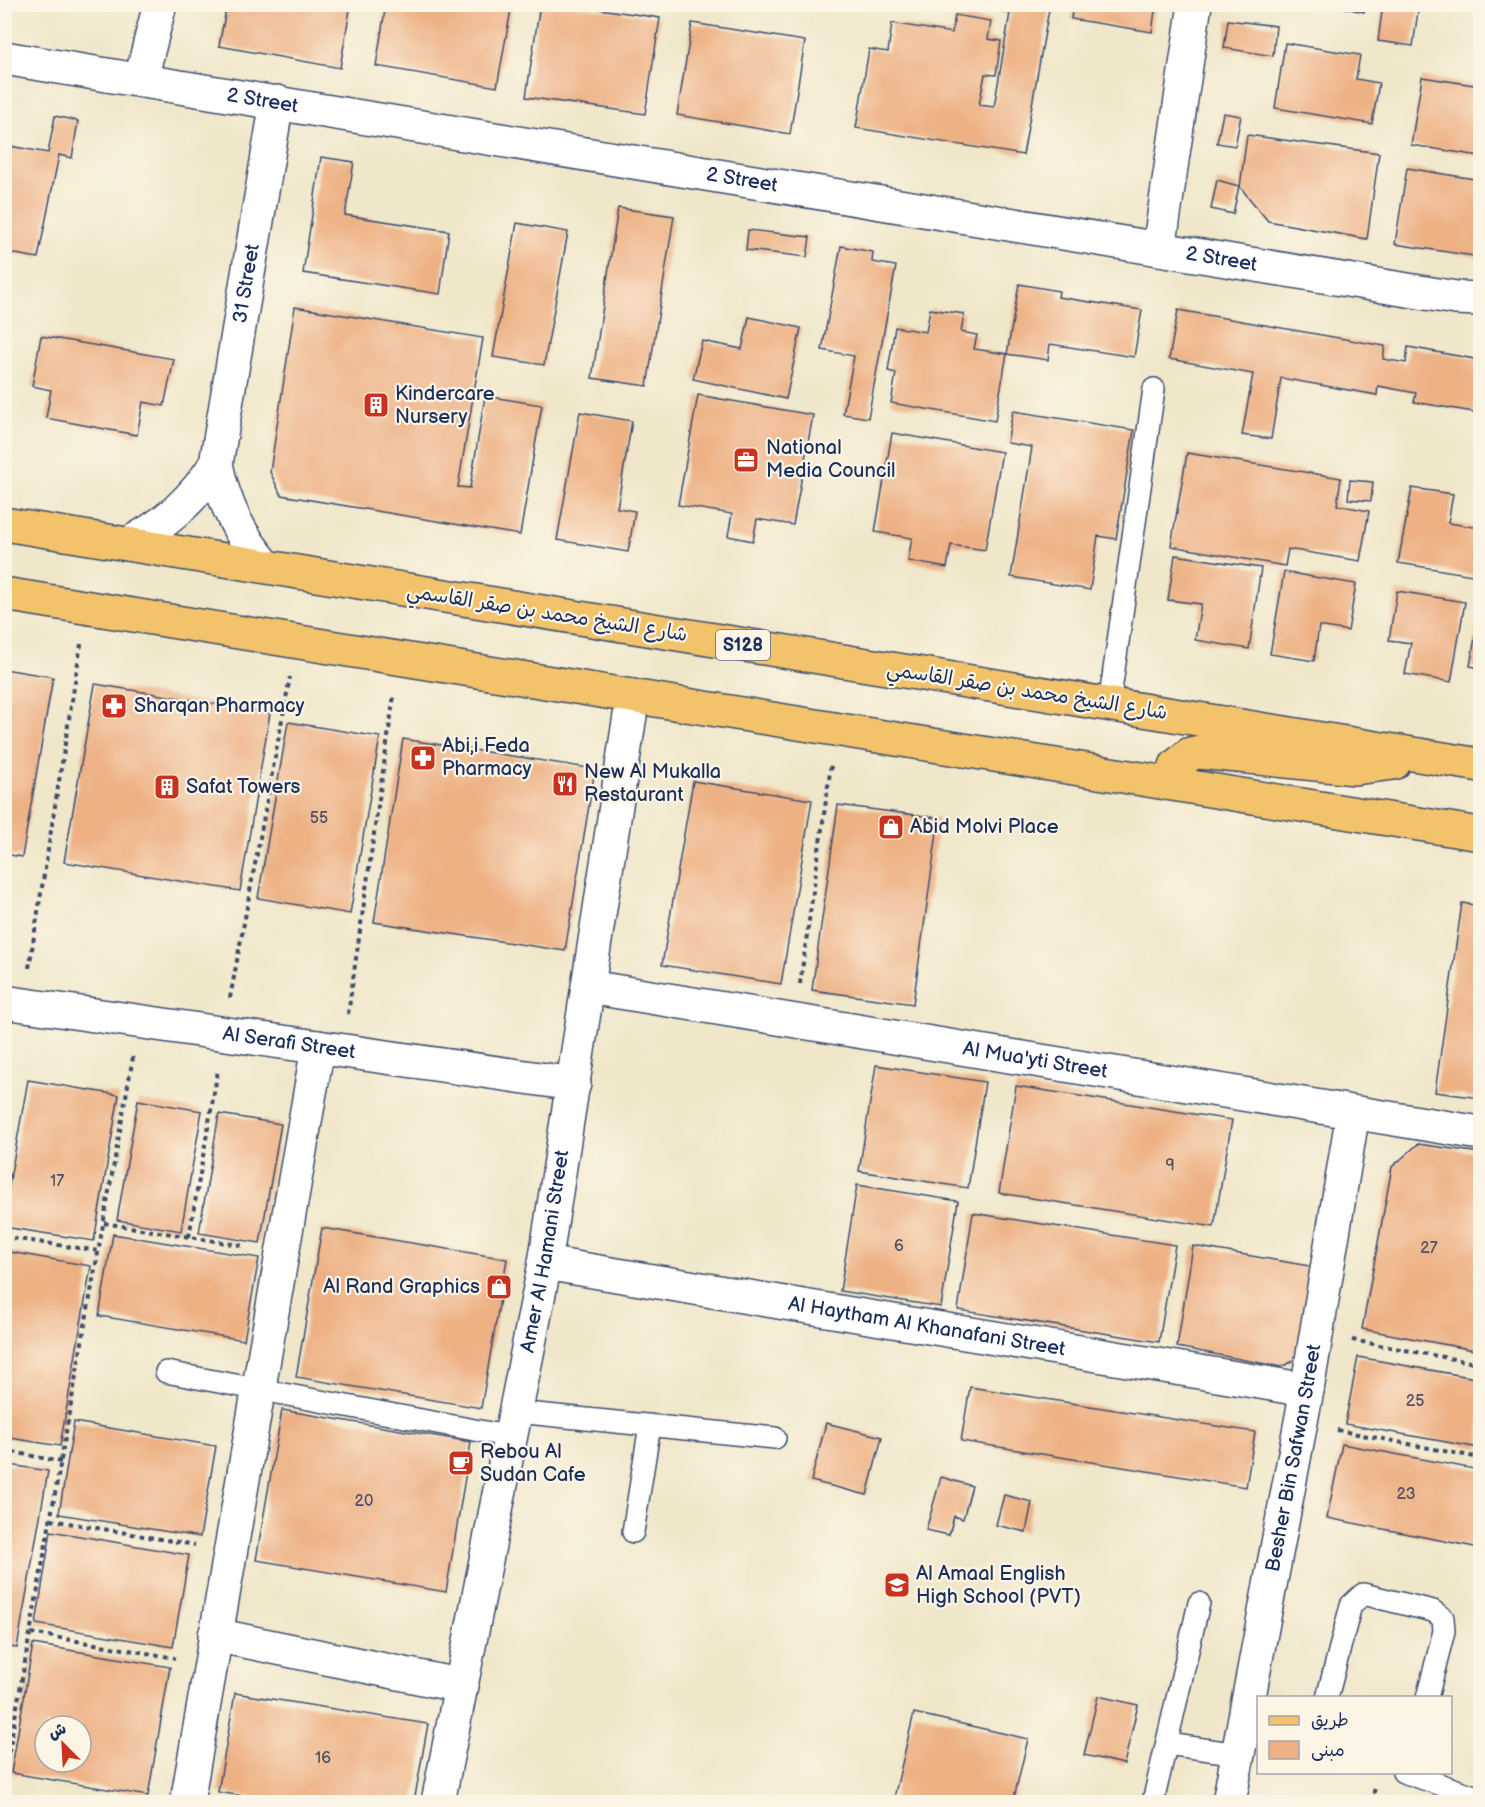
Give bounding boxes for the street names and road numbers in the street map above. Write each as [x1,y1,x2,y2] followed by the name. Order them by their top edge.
[225,83,300,118] street label: 2 Street
[705,162,779,198] street label: 2 Street
[228,242,265,325] street label: 31 Street
[1184,242,1259,277] street label: 2 Street
[404,579,689,652] street label: شارع الشيخ محمد بن صقر القاسمي
[716,630,770,660] road number: S128
[884,657,1169,730] street label: شارع الشيخ محمد بن صقر القاسمي
[221,1022,357,1064] street label: Al Serafi Street
[961,1036,1109,1084] street label: Al Mua'yti Street
[515,1148,574,1355] street label: Amer Al Hamani Street
[787,1292,1067,1361] street label: Al Haytham Al Khanafani Street
[1261,1342,1326,1574] street label: Besher Bin Safwan Street

